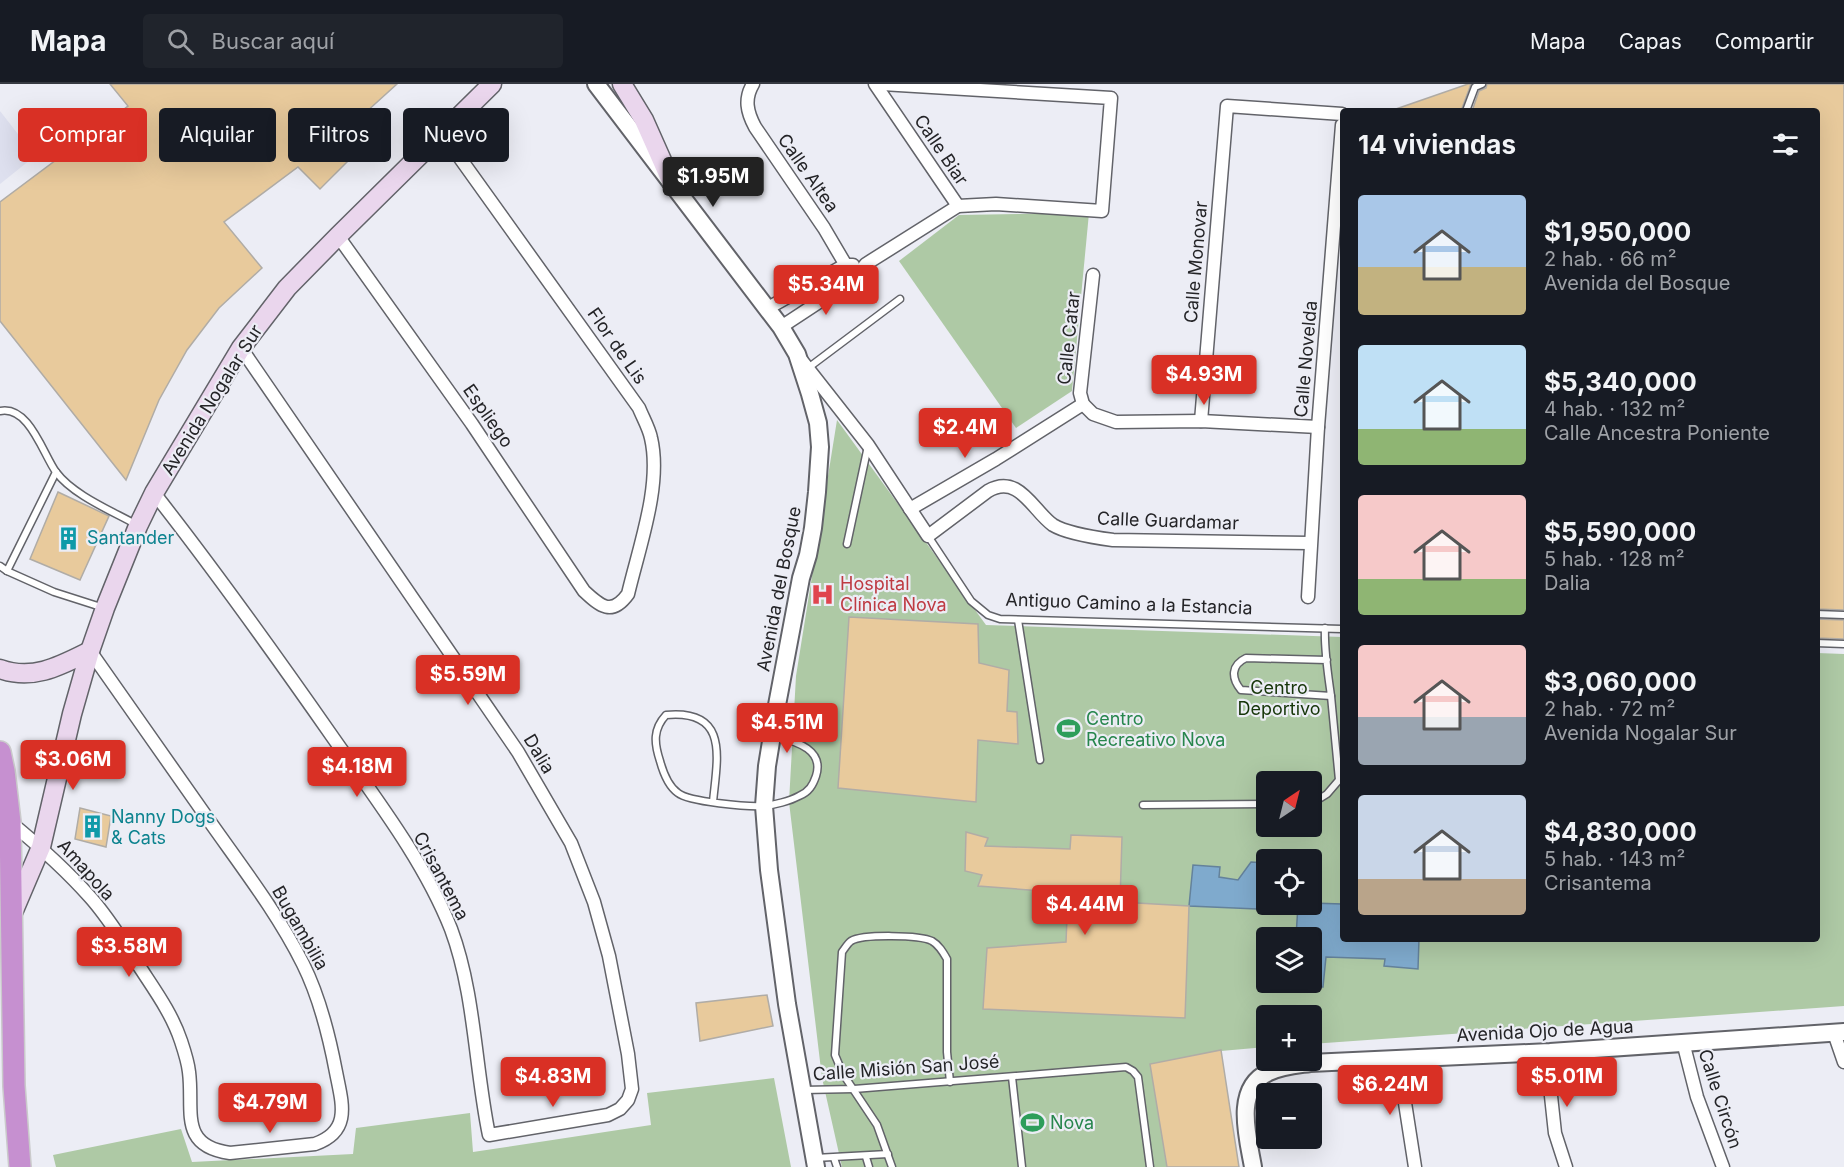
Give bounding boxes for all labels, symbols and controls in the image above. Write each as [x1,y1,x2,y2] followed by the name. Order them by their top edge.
[143,14,563,68] search box
[30,24,107,58] text: Mapa
[164,25,197,58] icon: search
[212,28,334,54] text: Buscar aquí
[1530,29,1586,54] text: Mapa
[1619,29,1682,54] text: Capas
[1715,29,1814,54] text: Compartir
[18,108,147,162] chip: Comprar
[159,108,276,162] chip: Alquilar
[288,108,391,162] chip: Filtros
[403,108,509,162] chip: Nuevo
[910,110,973,189] street label: Calle Biar
[1769,128,1802,161] icon: filters
[774,129,843,216] street label: Calle Altea
[1358,129,1516,160] text: 14 viviendas
[664,157,762,208] pin: $1.95M
[677,164,749,188] text: $1.95M
[1180,200,1211,324] street label: Calle Monovar
[1544,216,1691,247] text: $1,950,000
[1406,219,1478,291] icon: home
[1544,247,1677,271] text: 2 hab. · 66 m²
[777,265,875,316] pin: $5.34M
[1544,271,1730,295] text: Avenida del Bosque
[788,272,864,296] text: $5.34M
[1053,290,1084,386] street label: Calle Catar
[1290,300,1321,418] street label: Calle Novelda
[584,304,651,388] street label: Flor de Lis
[157,320,267,479] street label: Avenida Nogalar Sur
[1155,355,1253,406] pin: $4.93M
[1166,362,1242,386] text: $4.93M
[1544,366,1697,397] text: $5,340,000
[1406,369,1478,441] icon: home
[459,380,518,451] street label: Espliego
[1544,397,1685,421] text: 4 hab. · 132 m²
[923,408,1007,459] pin: $2.4M
[933,415,997,439] text: $2.4M
[1544,421,1770,445] text: Calle Ancestra Poniente
[752,505,805,673] street label: Avenida del Bosque
[1097,508,1240,533] street label: Calle Guardamar
[1544,516,1696,547] text: $5,590,000
[1406,519,1478,591] icon: home
[56,525,82,551] building icon: Santander
[87,527,175,548] place label: Santander
[1544,547,1685,571] text: 5 hab. · 128 m²
[1544,571,1591,595] text: Dalia
[840,573,947,615] place label: Hospital Clínica Nova
[809,581,835,607] hospital icon: Hospital Clínica Nova
[1005,589,1253,618] street label: Antiguo Camino a la Estancia
[419,655,517,706] pin: $5.59M
[430,662,506,686] text: $5.59M
[1544,666,1697,697] text: $3,060,000
[1406,669,1478,741] icon: home
[1237,677,1321,719] park label: Centro Deportivo
[1544,697,1675,721] text: 2 hab. · 72 m²
[738,703,836,754] pin: $4.51M
[1086,708,1225,750] place label: Centro Recreativo Nova
[751,710,823,734] text: $4.51M
[1055,716,1081,742] sports icon: Centro Recreativo Nova
[1544,721,1737,745] text: Avenida Nogalar Sur
[520,730,559,777] street label: Dalia
[24,740,122,791] pin: $3.06M
[35,747,111,771] text: $3.06M
[308,747,406,798] pin: $4.18M
[321,754,393,778] text: $4.18M
[1256,771,1322,837] north arrow
[1256,771,1322,1149] map controls
[111,806,215,848] place label: Nanny Dogs & Cats
[80,814,106,840] building icon: Nanny Dogs & Cats
[1544,816,1697,847] text: $4,830,000
[1406,819,1478,891] icon: home
[409,828,473,923] street label: Crisantema
[54,835,119,904] street label: Amapola
[1544,847,1685,871] text: 5 hab. · 143 m²
[1256,849,1322,915] button: locate
[1544,871,1652,895] text: Crisantema
[268,882,333,974] street label: Bugambilia
[1036,885,1134,936] pin: $4.44M
[1046,892,1124,916] text: $4.44M
[80,927,178,978] pin: $3.58M
[1256,927,1322,993] button: layers
[91,934,167,958] text: $3.58M
[1256,1005,1322,1071] button: +
[1456,1015,1634,1046] street label: Avenida Ojo de Agua
[1695,1047,1746,1151] street label: Calle Circón
[812,1051,1000,1084] street label: Calle Misión San José
[504,1057,602,1108] pin: $4.83M
[1518,1057,1616,1108] pin: $5.01M
[515,1064,591,1088] text: $4.83M
[1531,1064,1603,1088] text: $5.01M
[1341,1065,1439,1116] pin: $6.24M
[1352,1072,1428,1096] text: $6.24M
[221,1083,319,1134] pin: $4.79M
[1256,1083,1322,1149] button: −
[232,1090,308,1114] text: $4.79M
[1019,1110,1045,1136] sports icon: Nova
[1050,1112,1094,1133] place label: Nova

